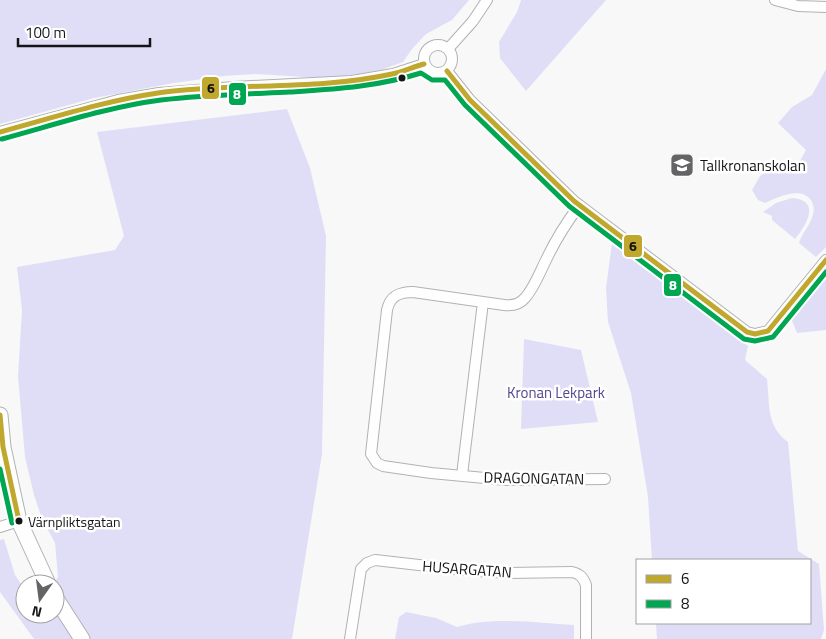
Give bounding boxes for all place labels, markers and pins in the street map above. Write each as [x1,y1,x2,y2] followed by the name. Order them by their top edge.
[397,73,407,83] unlabelled marker
[669,152,695,178] school or university icon: Tallkronanskolan
[700,154,806,177] place label: Tallkronanskolan
[28,511,121,532] place label: Värnpliktsgatan
[14,516,24,526] marker: Värnpliktsgatan

